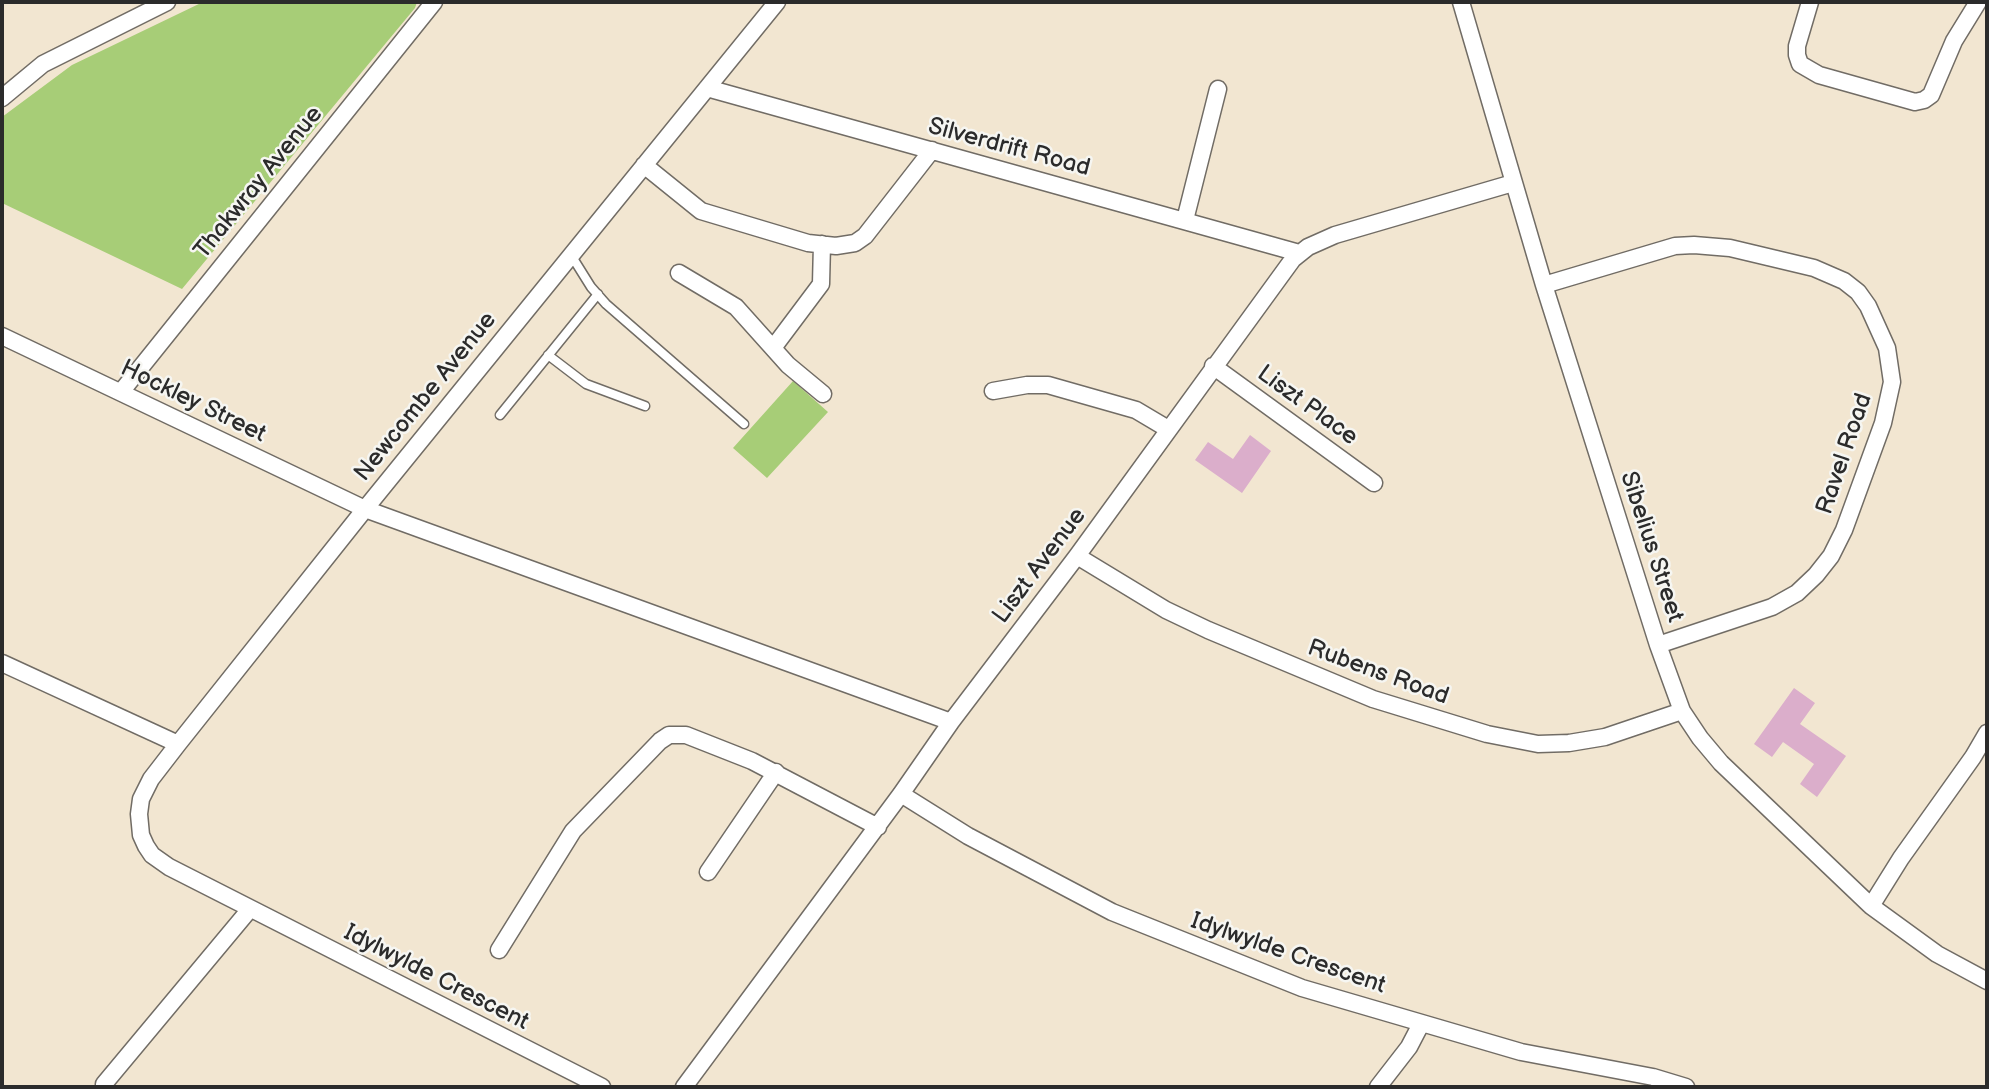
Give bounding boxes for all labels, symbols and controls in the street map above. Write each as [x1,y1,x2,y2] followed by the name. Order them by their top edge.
[189,101,329,265] street label: Thakwray Avenue
[925,113,1093,183] street label: Silverdrift Road
[349,307,503,487] street label: Newcombe Avenue
[116,354,270,450] street label: Hockley Street
[1251,360,1363,452] street label: Liszt Place
[1811,390,1879,518] street label: Ravel Road
[1613,468,1689,626] street label: Sibelius Street
[987,503,1093,629] street label: Liszt Avenue
[1303,634,1453,712] street label: Rubens Road
[1187,907,1389,1001] street label: Idylwylde Crescent
[339,919,533,1037] street label: Idylwylde Crescent

